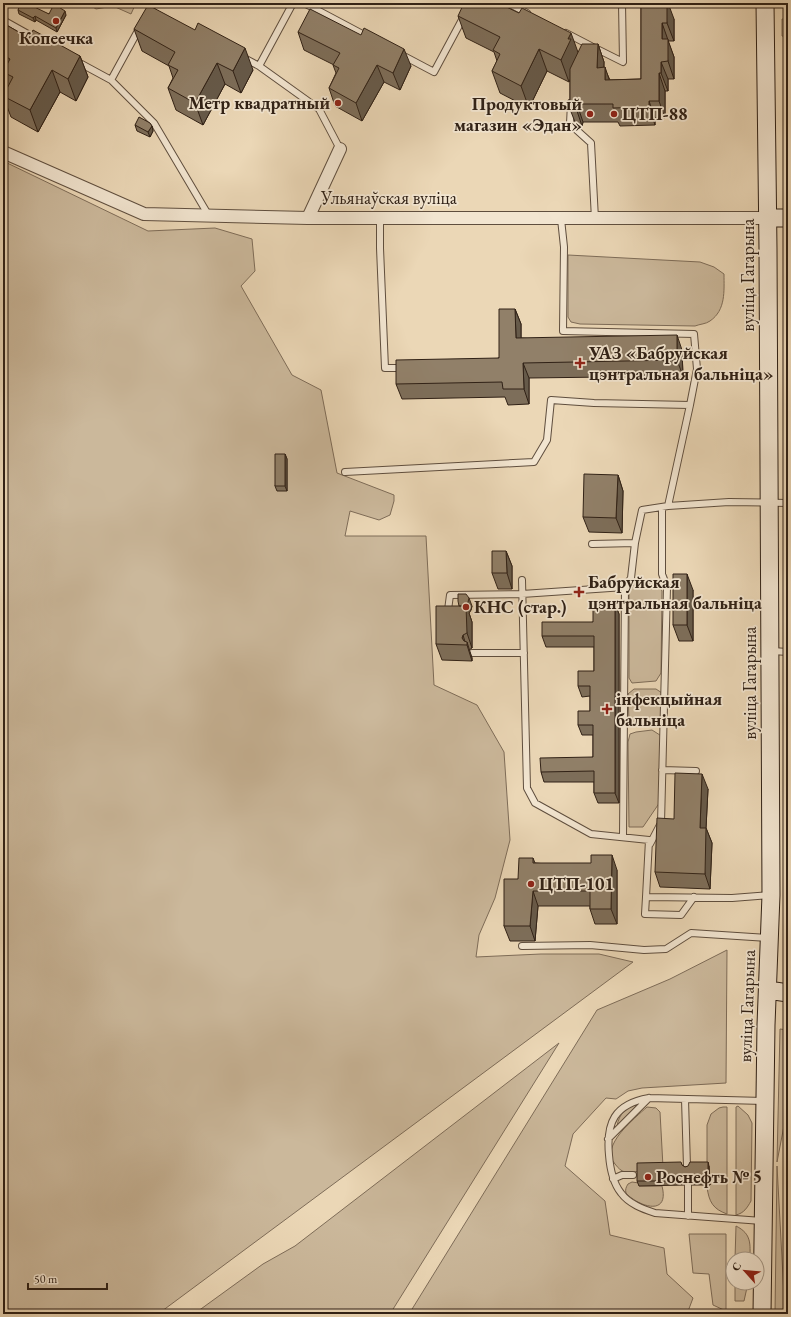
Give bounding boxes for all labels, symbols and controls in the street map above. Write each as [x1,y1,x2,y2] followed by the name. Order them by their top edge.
[51,16,61,26] marker: Копеечка
[19,26,93,49] place label: Копеечка
[188,91,330,114] place label: Метр квадратный
[454,92,582,136] place label: Продуктовый магазин «Эдан»
[333,98,343,108] marker: Метр квадратный
[622,102,688,125] place label: ЦТП-88
[585,109,595,119] marker: Продуктовый магазин «Эдан»
[609,109,619,119] marker: ЦТП-88
[320,186,458,209] street label: Ульянаўская вуліца
[736,218,759,331] street label: вуліца Гагарына
[588,341,773,385] place label: УАЗ «Бабруйская цэнтральная бальніца»
[574,357,586,369] marker: УАЗ «Бабруйская цэнтральная бальніца»
[588,570,762,614] place label: Бабруйская цэнтральная бальніца
[573,586,585,598] marker: Бабруйская цэнтральная бальніца
[474,595,567,618] place label: КНС (стар.)
[461,602,471,612] marker: КНС (стар.)
[738,626,761,739] street label: вуліца Гагарына
[616,687,722,731] place label: інфекцыйная бальніца
[601,703,613,715] marker: інфекцыйная бальніца
[539,872,614,895] place label: ЦТП-101
[526,879,536,889] marker: ЦТП-101
[733,948,760,1063] street label: вуліца Гагарына
[656,1165,762,1188] place label: Роснефть № 5
[643,1172,653,1182] marker: Роснефть № 5
[725,1251,765,1291] north arrow
[728,1260,744,1273] text: С
[28,1265,107,1291] scale bar
[34,1271,58,1287] text: 50 m

